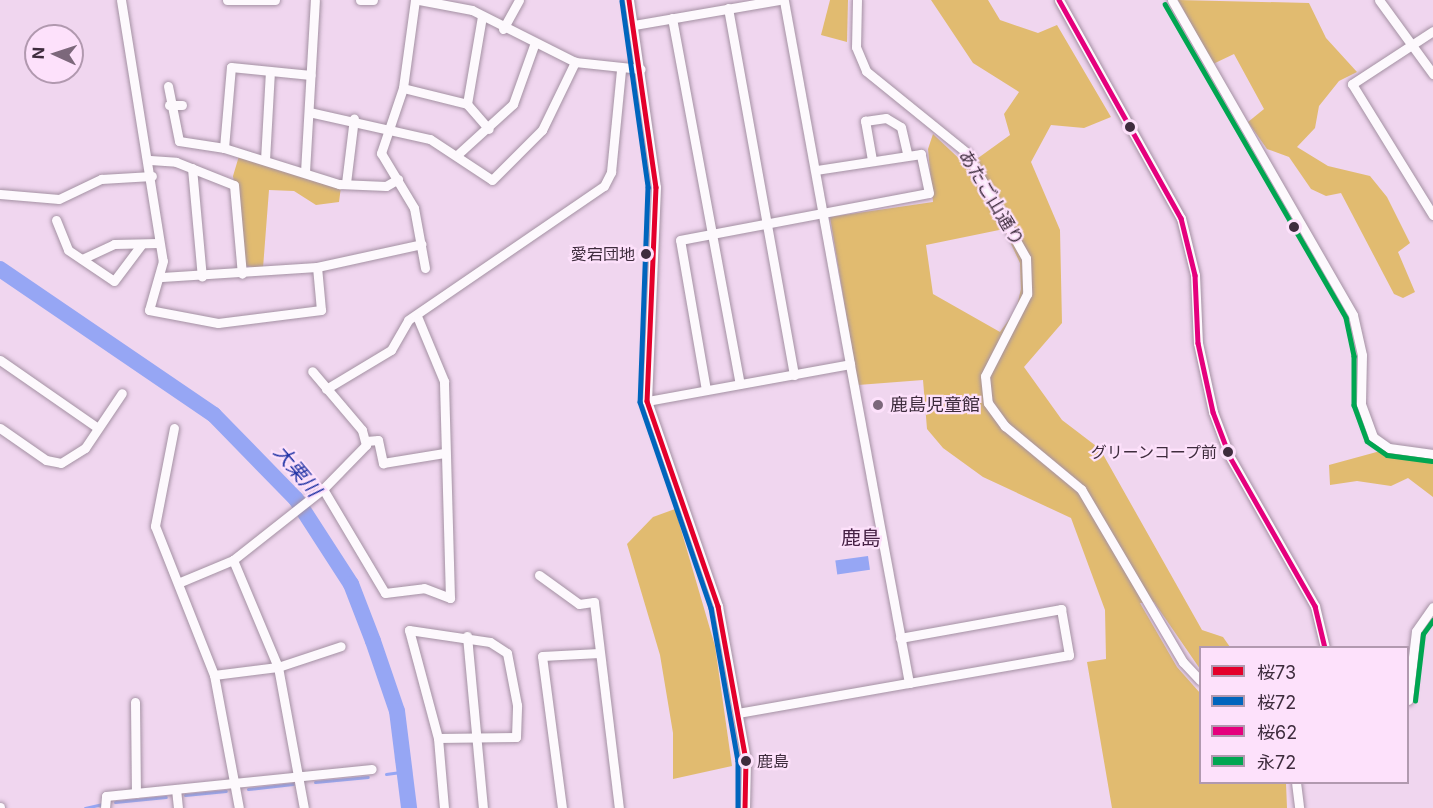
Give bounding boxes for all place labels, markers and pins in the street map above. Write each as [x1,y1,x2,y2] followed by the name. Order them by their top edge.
[1124,121,1136,133] unlabelled marker
[1288,221,1300,233] unlabelled marker
[571,244,635,264] place label: 愛宕団地
[640,248,652,260] marker: 愛宕団地
[890,394,980,416] place label: 鹿島児童館
[871,398,885,412] marker: 鹿島児童館
[1089,442,1217,462] place label: グリーンコープ前
[1222,446,1234,458] marker: グリーンコープ前
[757,751,789,771] place label: 鹿島
[740,755,752,767] marker: 鹿島

